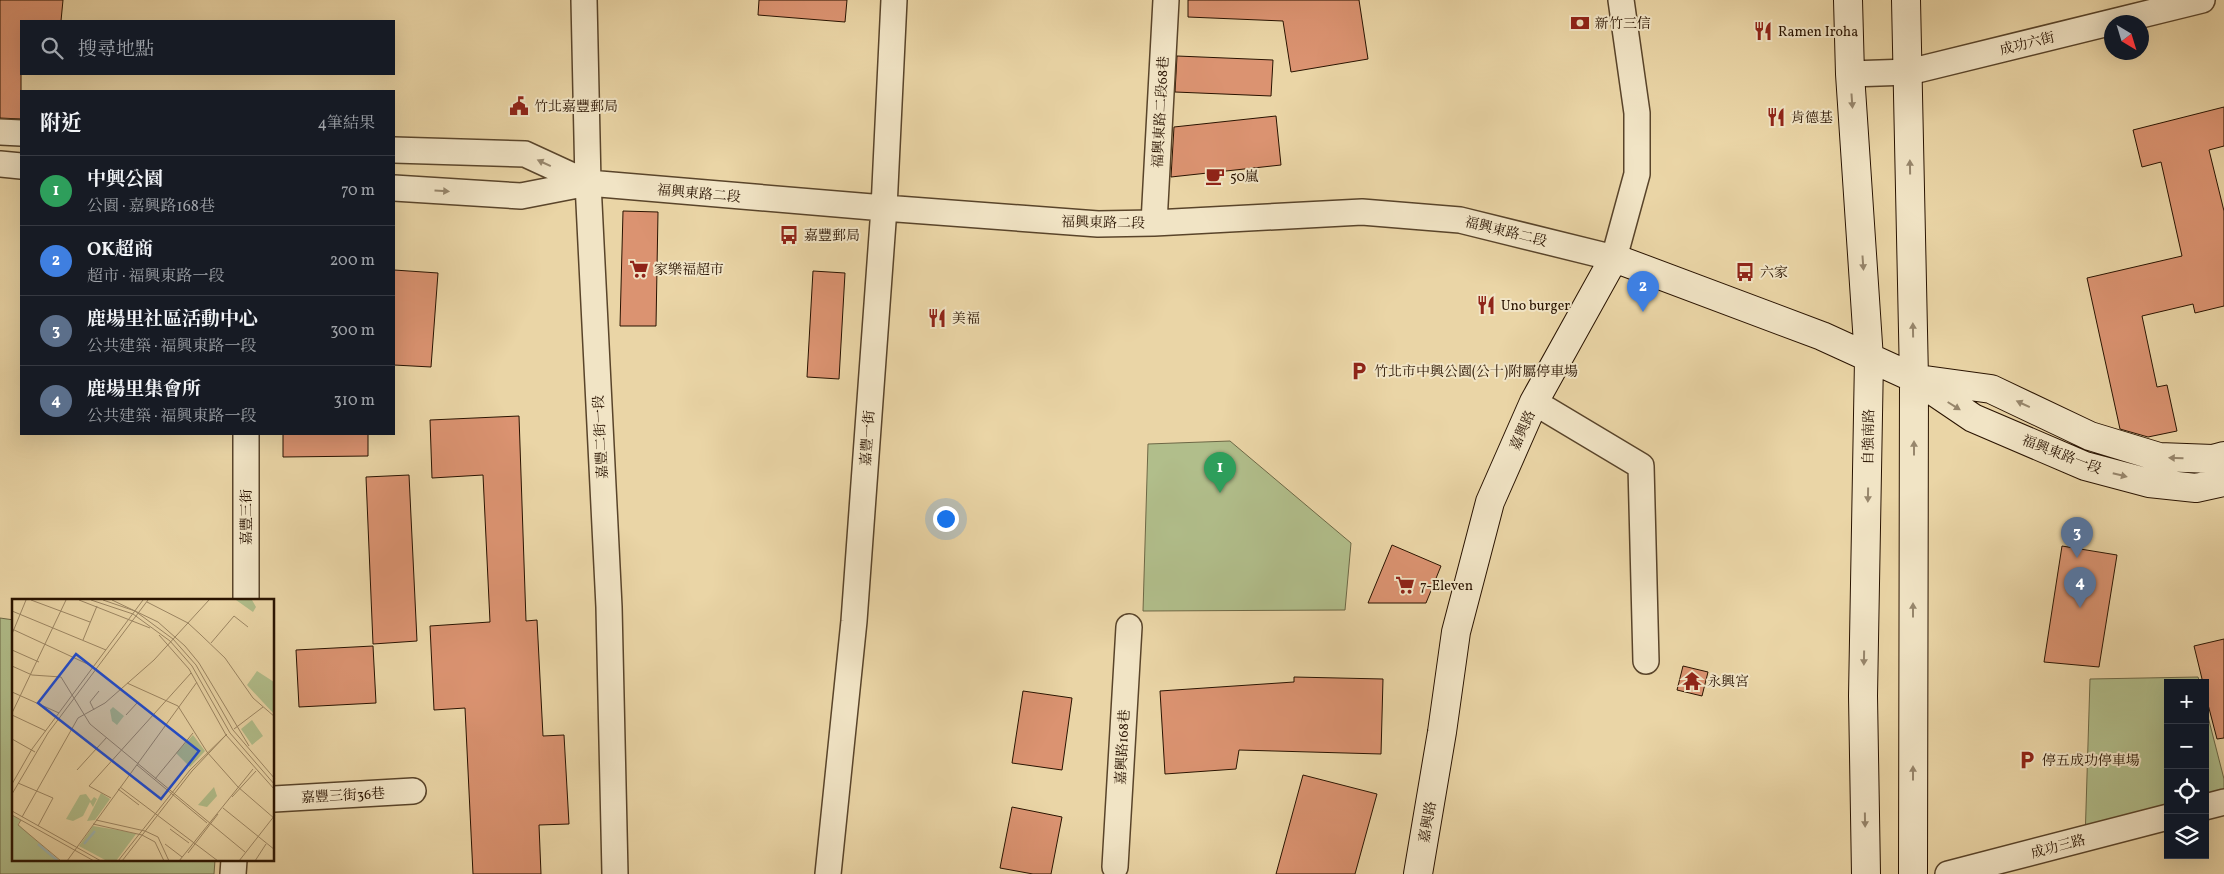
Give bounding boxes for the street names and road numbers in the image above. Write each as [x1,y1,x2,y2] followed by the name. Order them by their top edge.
[1998,28,2057,60] street label: 成功六街
[1149,56,1174,169] street label: 福興東路二段68巷
[656,181,742,208] street label: 福興東路二段
[1061,213,1145,234] street label: 福興東路二段
[1463,213,1549,252] street label: 福興東路二段
[590,394,613,479] street label: 嘉豐二街一段
[1506,408,1541,454] street label: 嘉興路
[1860,409,1879,465] street label: 自強南路
[857,410,880,467] street label: 嘉豐一街
[2019,431,2104,479] street label: 福興東路一段
[238,489,257,545] street label: 嘉豐三街
[1112,709,1135,785] street label: 嘉興路168巷
[300,785,386,808] street label: 嘉豐三街36巷
[1415,800,1441,845] street label: 嘉興路
[2029,831,2088,864] street label: 成功三路

